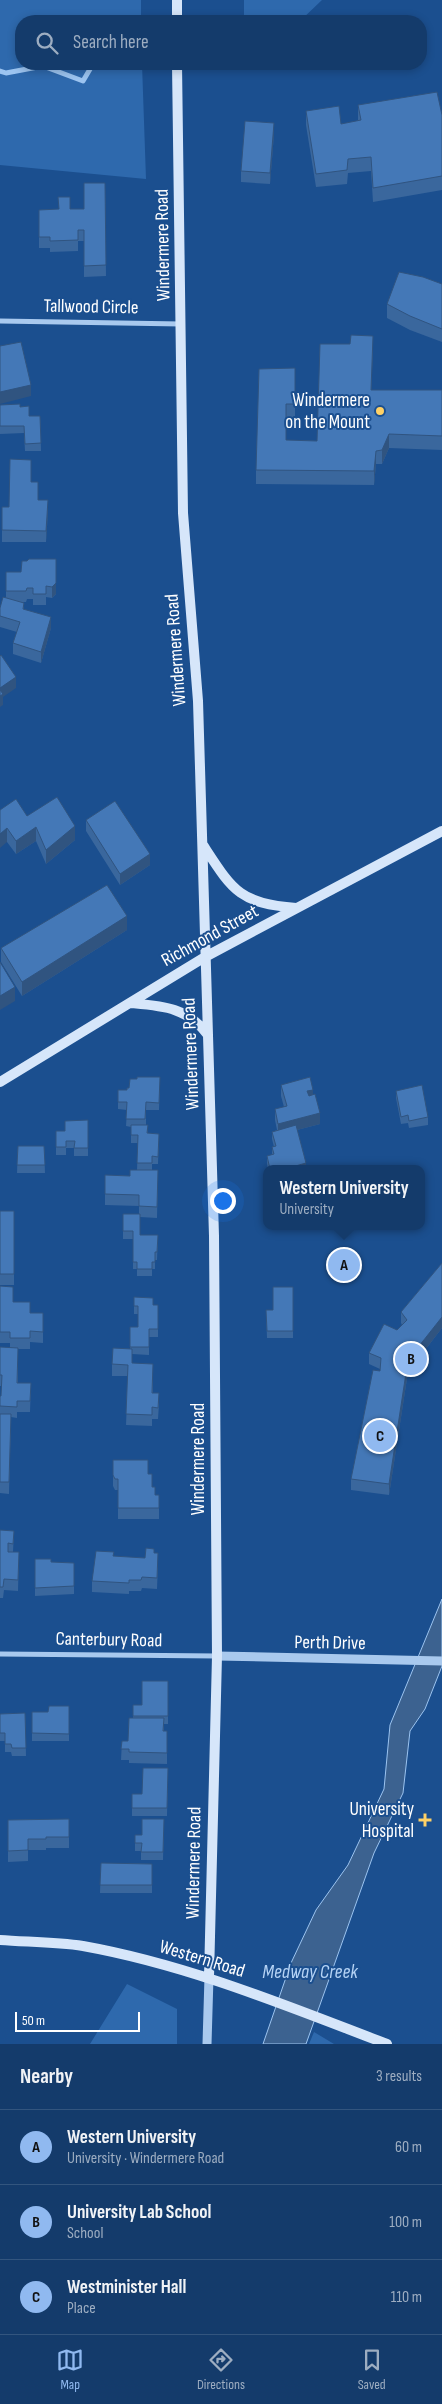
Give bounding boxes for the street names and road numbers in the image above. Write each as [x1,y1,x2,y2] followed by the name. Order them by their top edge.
[151,189,175,301] street label: Windermere Road
[43,295,139,319] street label: Tallwood Circle
[161,593,191,707] street label: Windermere Road
[158,900,263,972] street label: Richmond Street
[178,997,204,1111] street label: Windermere Road
[187,1403,210,1515] street label: Windermere Road
[55,1628,163,1652] street label: Canterbury Road
[294,1631,366,1655] street label: Perth Drive
[182,1807,206,1919] street label: Windermere Road
[157,1935,247,1983] street label: Western Road

